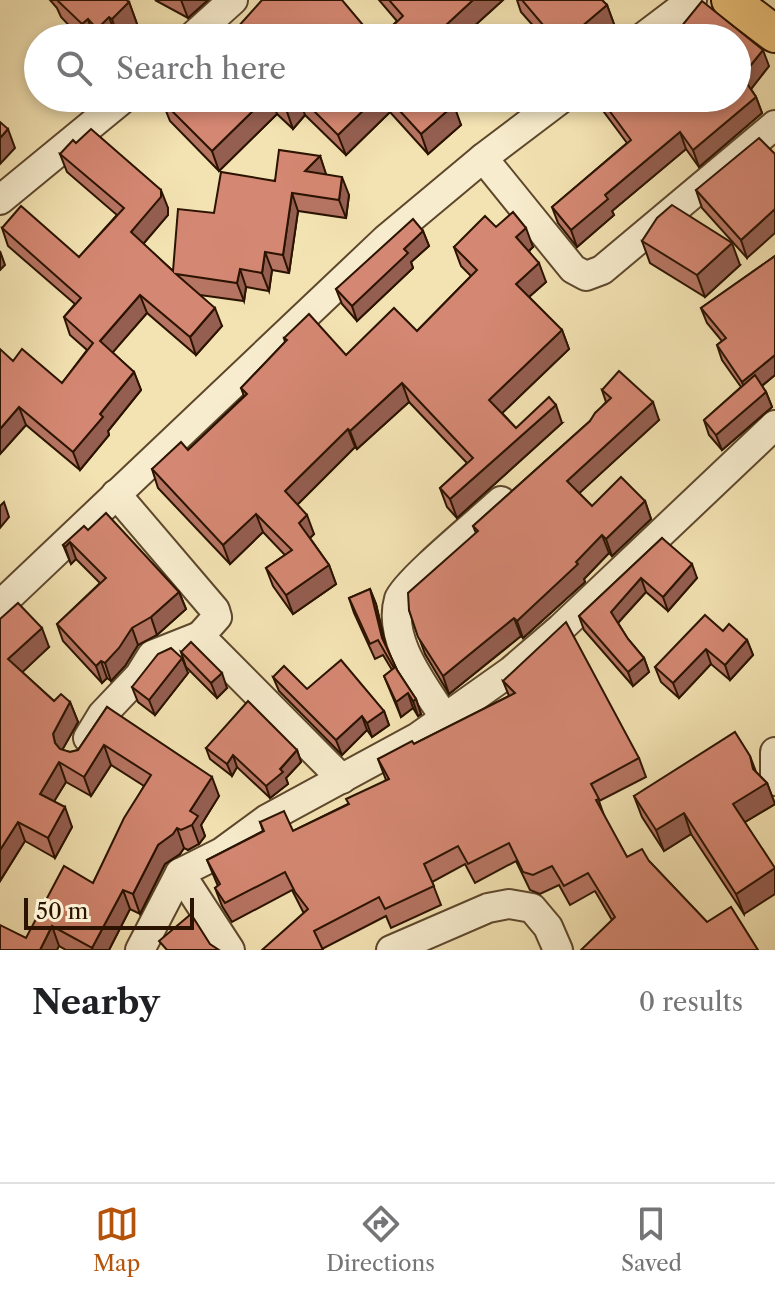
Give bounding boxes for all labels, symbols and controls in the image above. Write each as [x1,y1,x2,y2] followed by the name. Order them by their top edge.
[24,24,751,112] search box
[52,46,96,90] icon: search
[116,50,286,87] text: Search here
[24,894,194,930] scale bar
[36,898,88,925] text: 50 m
[32,981,160,1023] text: Nearby
[639,986,743,1018] text: 0 results
[93,1202,140,1277] tab: Map
[326,1202,435,1277] tab: Directions
[621,1202,682,1277] tab: Saved

